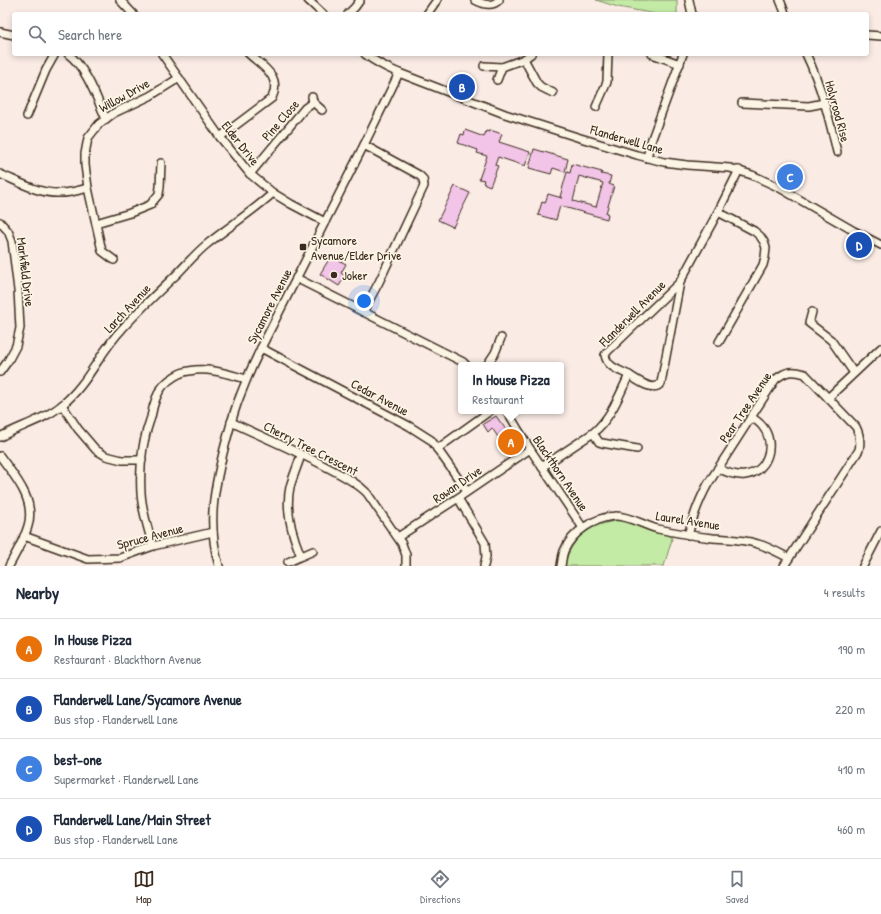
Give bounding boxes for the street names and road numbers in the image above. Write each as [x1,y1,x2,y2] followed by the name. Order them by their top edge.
[95,74,153,116] street label: Willow Drive
[821,78,855,144] street label: Holyrood Rise
[257,96,303,144] street label: Pine Close
[218,117,264,169] street label: Elder Drive
[587,120,666,158] street label: Flanderwell Lane
[13,236,39,308] street label: Markfield Drive
[242,265,296,347] street label: Sycamore Avenue
[594,276,669,351] street label: Flanderwell Avenue
[99,279,155,337] street label: Larch Avenue
[715,368,775,446] street label: Pear Tree Avenue
[348,374,412,420] street label: Cedar Avenue
[261,416,362,480] street label: Cherry Tree Crescent
[529,432,593,514] street label: Blackthorn Avenue
[429,461,485,507] street label: Rowan Drive
[655,506,721,534] street label: Laurel Avenue
[115,519,185,553] street label: Spruce Avenue

